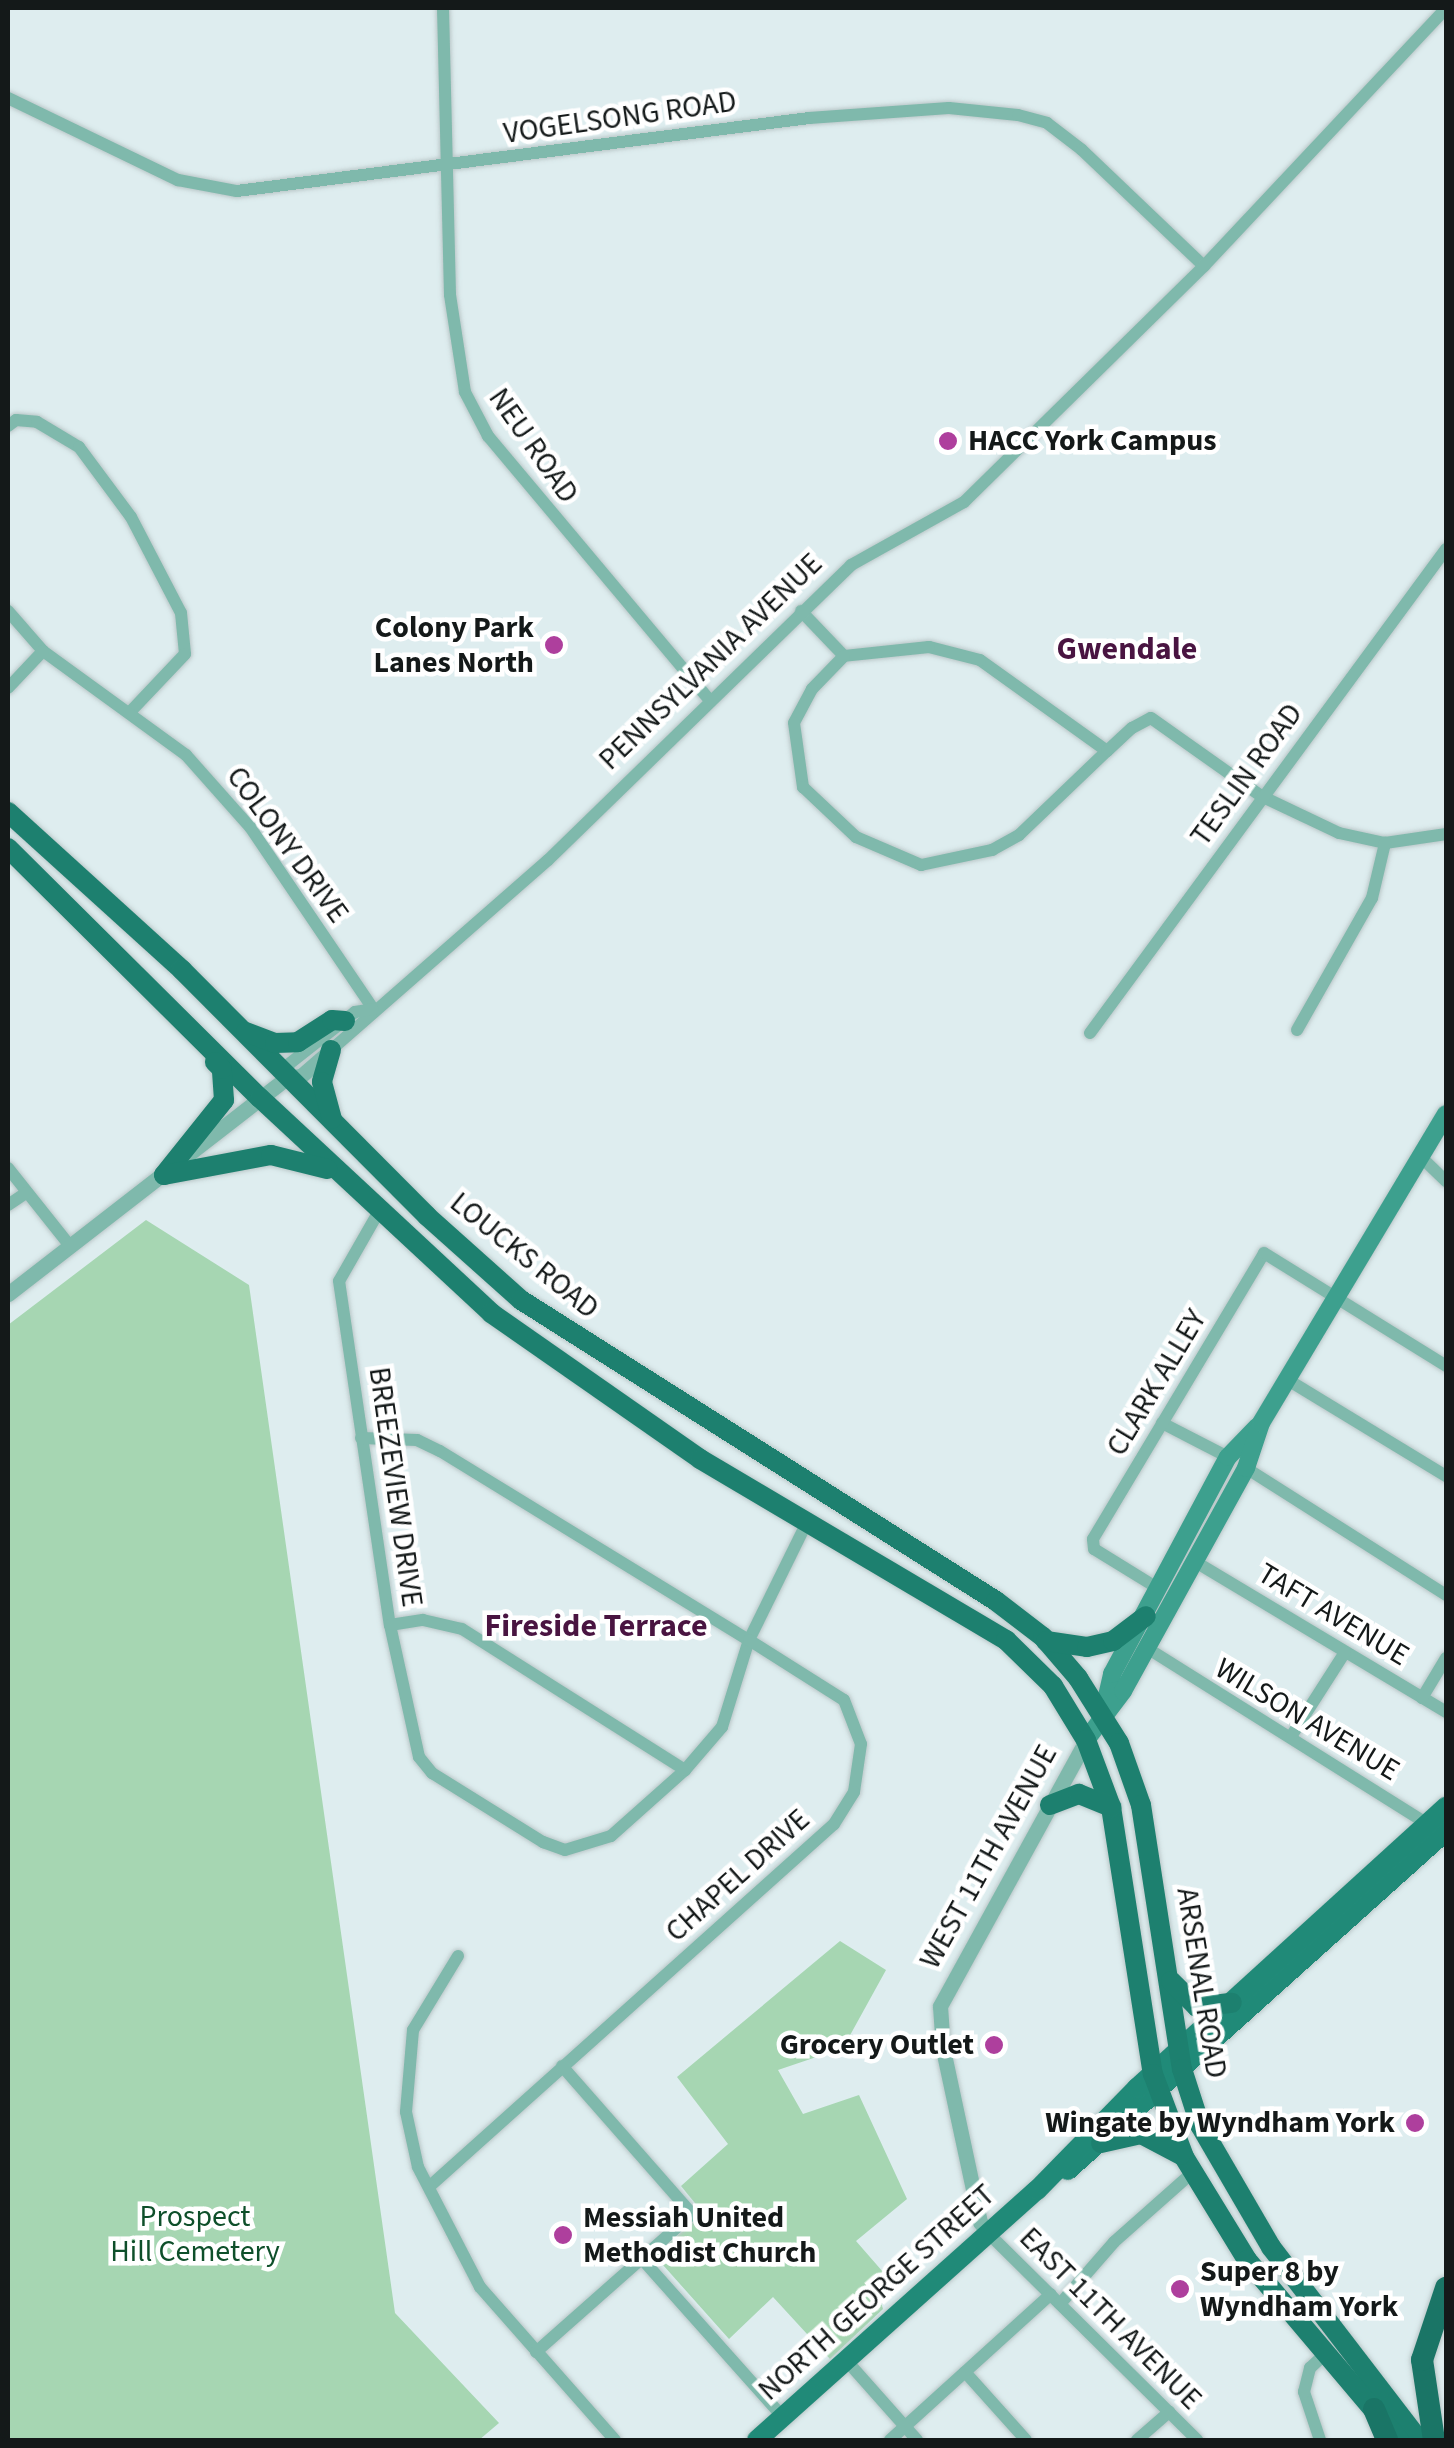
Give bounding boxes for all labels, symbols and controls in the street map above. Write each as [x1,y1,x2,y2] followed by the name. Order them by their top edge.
[501,84,739,152] street label: VOGELSONG ROAD
[480,382,586,510] street label: NEU ROAD
[968,423,1217,459] place label: HACC York Campus
[937,430,959,452] marker: HACC York Campus
[592,546,830,778] street label: PENNSYLVANIA AVENUE
[374,610,534,680] place label: Colony Park Lanes North
[1057,630,1197,668] district label: Gwendale
[543,634,565,656] marker: Colony Park Lanes North
[1183,697,1311,853] street label: TESLIN ROAD
[218,760,356,930] street label: COLONY DRIVE
[442,1185,606,1327] street label: LOUCKS ROAD
[1099,1303,1215,1463] street label: CLARK ALLEY
[360,1365,430,1609] street label: BREEZEVIEW DRIVE
[1251,1556,1415,1674] street label: TAFT AVENUE
[485,1607,707,1645] district label: Fireside Terrace
[1208,1651,1406,1789] street label: WILSON AVENUE
[913,1739,1065,1975] street label: WEST 11TH AVENUE
[659,1802,817,1950] street label: CHAPEL DRIVE
[1168,1885,1234,2081] street label: ARSENAL ROAD
[780,2027,974,2063] place label: Grocery Outlet
[983,2034,1005,2056] marker: Grocery Outlet
[1045,2105,1395,2141] place label: Wingate by Wyndham York
[1404,2112,1426,2134] marker: Wingate by Wyndham York
[751,2177,1003,2409] street label: NORTH GEORGE STREET
[110,2199,280,2270] park label: Prospect Hill Cemetery
[583,2200,816,2270] place label: Messiah United Methodist Church
[1011,2220,1209,2418] street label: EAST 11TH AVENUE
[552,2224,574,2246] marker: Messiah United Methodist Church
[1200,2254,1398,2324] place label: Super 8 by Wyndham York
[1169,2278,1191,2300] marker: Super 8 by Wyndham York

